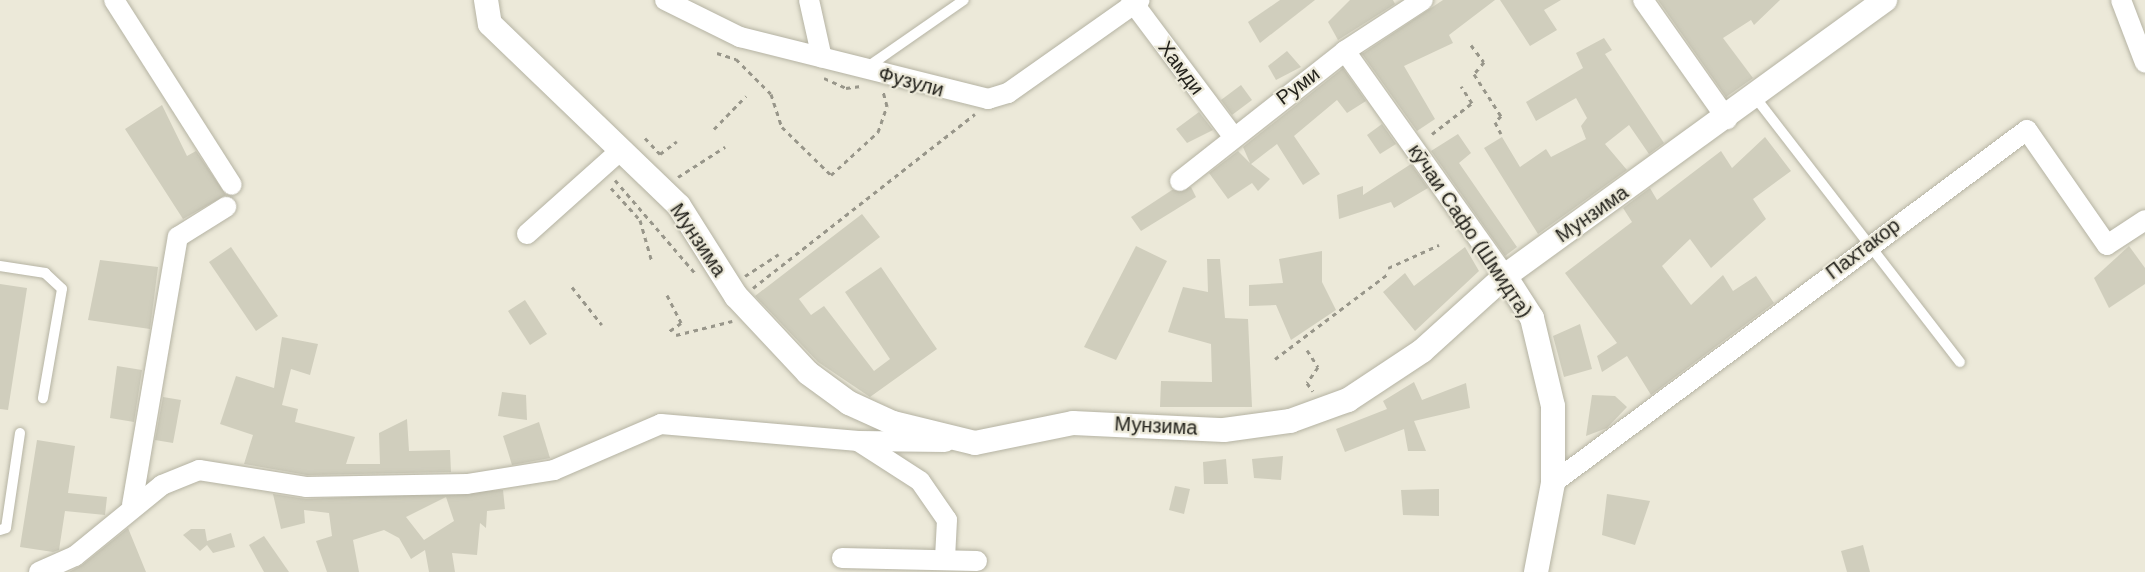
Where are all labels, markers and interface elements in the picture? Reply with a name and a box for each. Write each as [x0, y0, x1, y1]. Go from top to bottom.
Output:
street label: Хамди [1153, 36, 1209, 100]
street label: Фузули [876, 62, 946, 102]
street label: Руми [1272, 62, 1324, 110]
street label: кӯчаи Сафо (Шмидта) [1403, 140, 1537, 322]
street label: Мунзима [1551, 180, 1633, 248]
street label: Мунзима [665, 199, 731, 281]
street label: Пахтакор [1821, 213, 1905, 285]
street label: Мунзима [1114, 412, 1198, 440]

